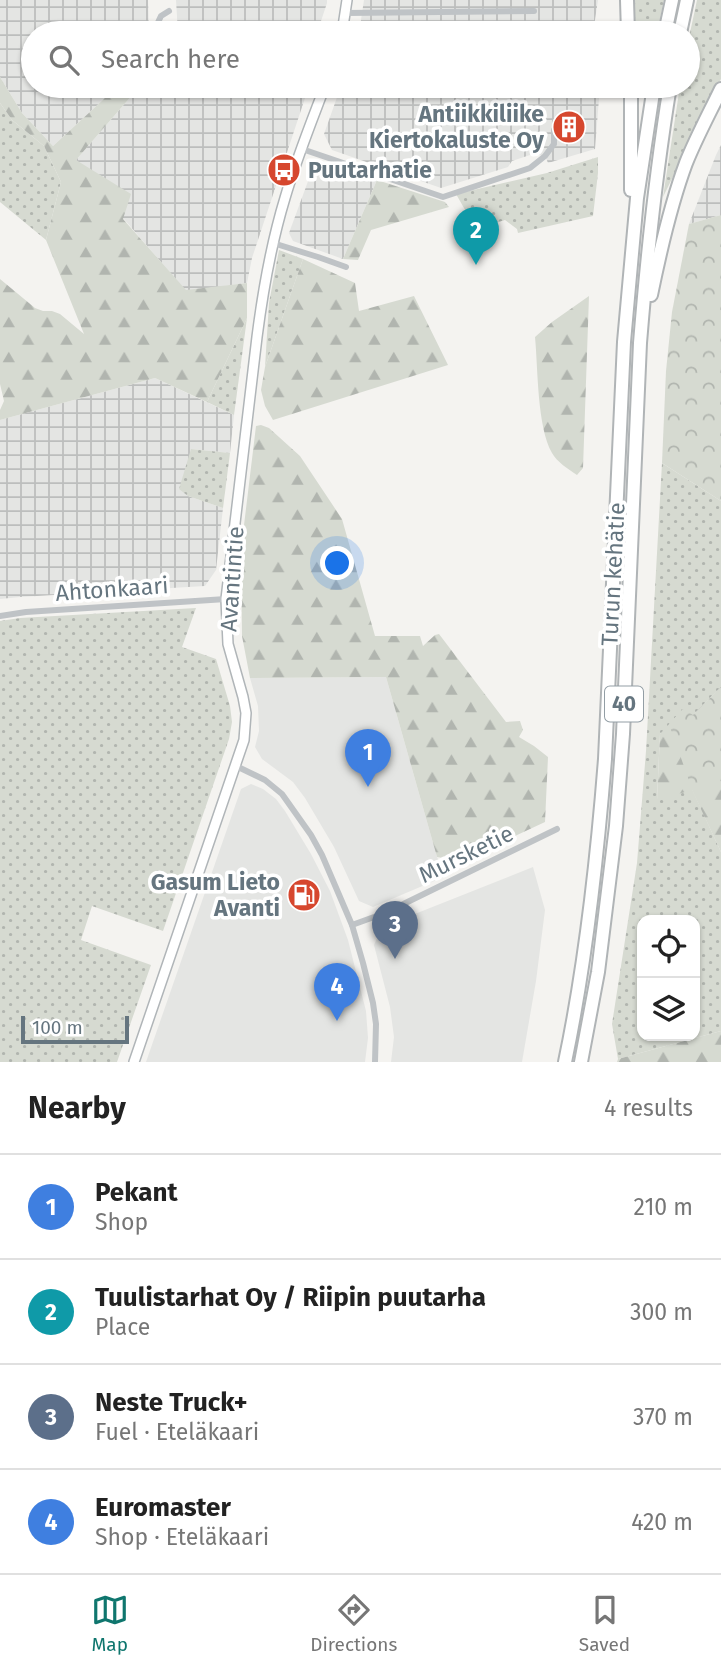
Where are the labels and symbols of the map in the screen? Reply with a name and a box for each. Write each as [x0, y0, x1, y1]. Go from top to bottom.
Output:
place label: Antiikkiliike Kiertokaluste Oy [369, 100, 545, 154]
building icon: Antiikkiliike Kiertokaluste Oy [550, 108, 588, 146]
bus stop icon: Puutarhatie [265, 151, 303, 189]
place label: Puutarhatie [308, 156, 432, 184]
pin: 2 [453, 207, 499, 265]
street label: Turun kehätie [595, 502, 631, 646]
street label: Avantintie [214, 525, 250, 633]
your location [320, 546, 354, 580]
street label: Ahtonkaari [55, 571, 169, 607]
road number: 40 [605, 686, 643, 722]
pin: 1 [345, 729, 391, 787]
street label: Mursketie [414, 819, 518, 889]
place label: Gasum Lieto Avanti [151, 868, 280, 922]
fuel station icon: Gasum Lieto Avanti [285, 876, 323, 914]
pin: 3 [372, 901, 418, 959]
pin: 4 [314, 963, 360, 1021]
scale bar [21, 1013, 130, 1045]

